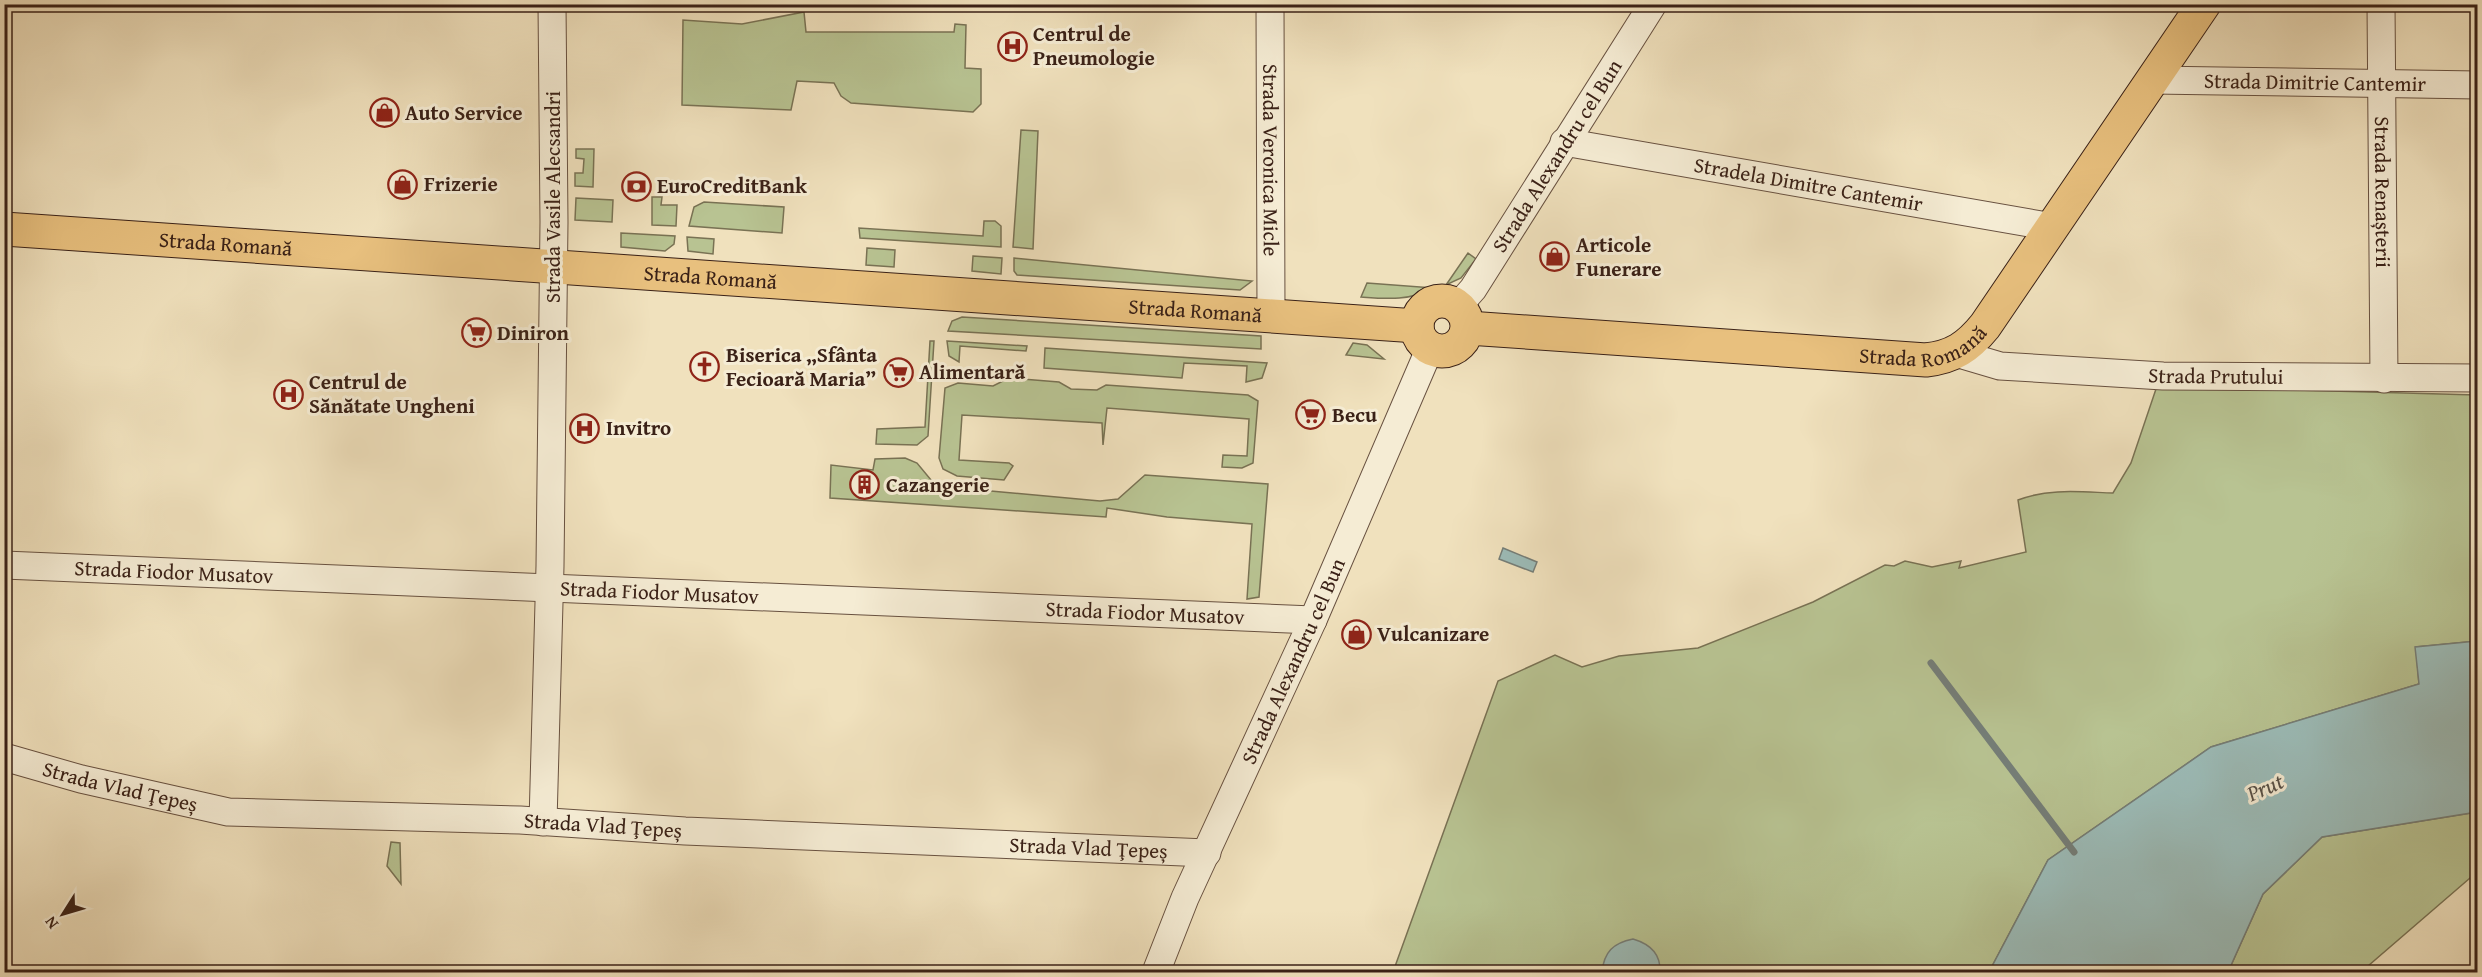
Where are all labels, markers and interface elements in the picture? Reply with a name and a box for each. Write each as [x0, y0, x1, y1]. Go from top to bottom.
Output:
place label: Centrul de Pneumologie [1033, 18, 1155, 73]
hospital icon: Centrul de Pneumologie [996, 30, 1028, 62]
street label: Strada Alexandru cel Bun [1484, 53, 1629, 258]
street label: Strada Veronica Micle [1255, 64, 1287, 257]
street label: Strada Dimitrie Cantemir [2204, 65, 2427, 99]
street label: Strada Vasile Alecsandri [537, 91, 568, 303]
shop icon: Auto Service [368, 97, 400, 129]
place label: Auto Service [405, 97, 523, 128]
street label: Strada Renașterii [2367, 116, 2399, 268]
street label: Stradela Dimitre Cantemir [1692, 149, 1926, 219]
shop icon: Frizerie [387, 168, 419, 200]
place label: Frizerie [424, 168, 498, 199]
bank icon: EuroCreditBank [620, 170, 652, 202]
place label: EuroCreditBank [657, 170, 808, 201]
street label: Strada Romană [158, 224, 293, 264]
place label: Articole Funerare [1576, 229, 1662, 284]
shop icon: Articole Funerare [1539, 241, 1571, 273]
street label: Strada Romană [643, 257, 778, 297]
street label: Strada Romană [1128, 290, 1263, 330]
supermarket icon: Diniron [460, 317, 492, 349]
place label: Diniron [497, 317, 570, 348]
street label: Strada Romană [1858, 318, 1994, 375]
place label: Biserica „Sfânta Fecioară Maria” [726, 339, 877, 394]
church icon: Biserica „Sfânta Fecioară Maria” [689, 351, 721, 383]
supermarket icon: Alimentară [882, 356, 914, 388]
place label: Alimentară [919, 356, 1026, 387]
street label: Strada Prutului [2147, 359, 2284, 392]
place label: Centrul de Sănătate Ungheni [309, 366, 475, 421]
hospital icon: Centrul de Sănătate Ungheni [272, 378, 304, 410]
supermarket icon: Becu [1295, 399, 1327, 431]
place label: Becu [1332, 399, 1377, 430]
hospital icon: Invitro [569, 412, 601, 444]
place label: Invitro [606, 412, 671, 443]
building icon: Cazangerie [849, 469, 881, 501]
place label: Cazangerie [886, 469, 990, 500]
street label: Strada Fiodor Musatov [74, 552, 274, 591]
street label: Strada Alexandru cel Bun [1233, 553, 1353, 769]
street label: Strada Fiodor Musatov [559, 572, 760, 612]
street label: Strada Fiodor Musatov [1045, 593, 1246, 632]
shop icon: Vulcanizare [1340, 618, 1372, 650]
place label: Vulcanizare [1377, 618, 1489, 649]
street label: Strada Vlad Ţepeș [39, 753, 201, 820]
water label: Prut [2241, 764, 2289, 810]
street label: Strada Vlad Ţepeș [523, 804, 683, 846]
street label: Strada Vlad Ţepeș [1009, 829, 1168, 866]
north arrow [33, 884, 93, 944]
text: N [38, 911, 64, 935]

